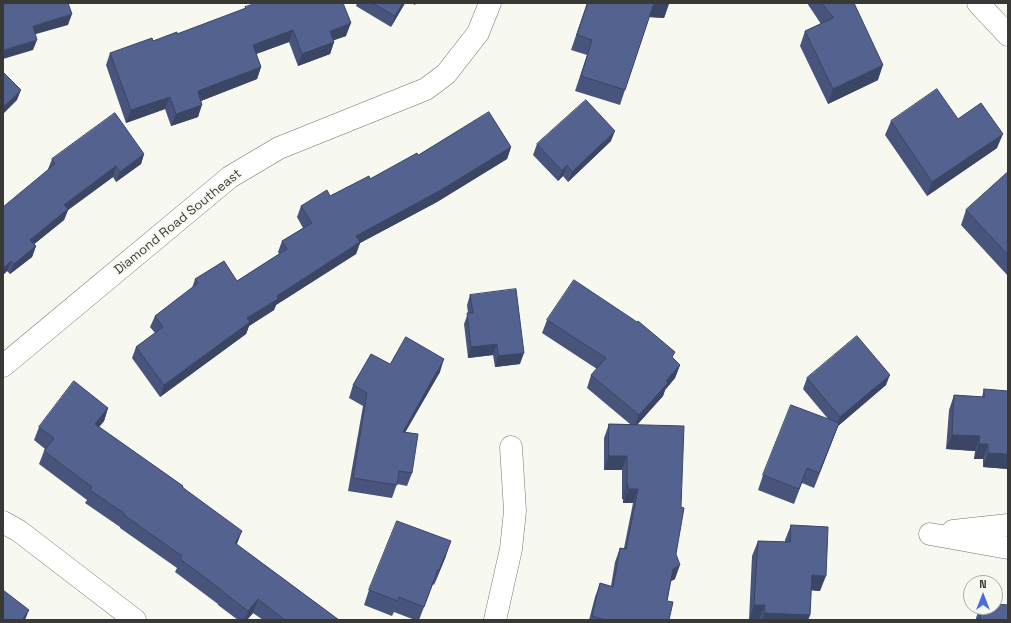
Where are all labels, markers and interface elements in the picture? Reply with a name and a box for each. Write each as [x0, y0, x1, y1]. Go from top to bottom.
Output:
street label: Diamond Road Southeast [111, 166, 245, 278]
north arrow [963, 575, 1003, 615]
text: N [979, 577, 987, 591]

